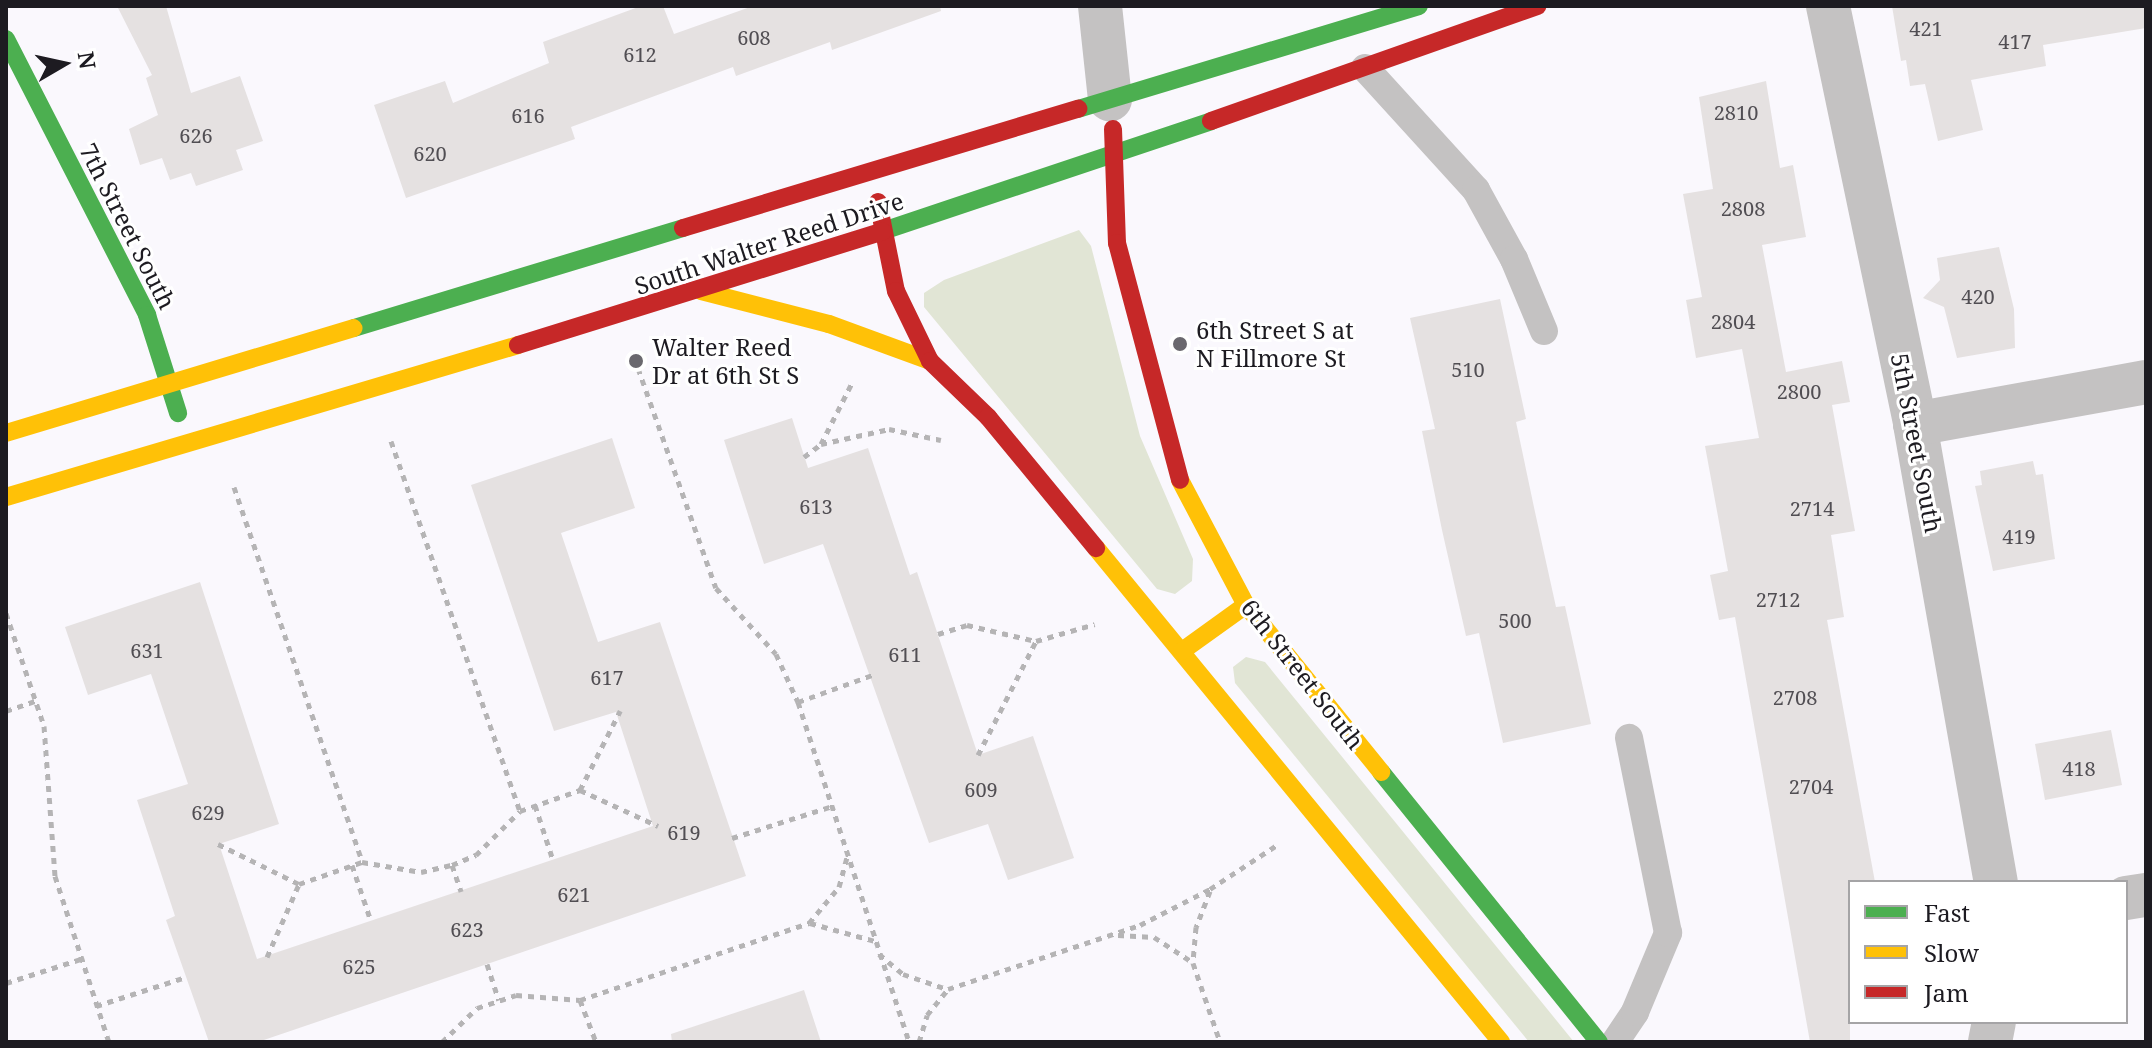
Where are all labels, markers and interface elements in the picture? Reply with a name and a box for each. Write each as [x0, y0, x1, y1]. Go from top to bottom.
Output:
house number: 421 [1909, 16, 1943, 40]
north arrow [24, 24, 104, 104]
house number: 608 [737, 25, 771, 49]
house number: 417 [1998, 29, 2032, 53]
house number: 612 [623, 42, 657, 66]
text: N [72, 49, 104, 71]
house number: 2810 [1714, 100, 1758, 124]
house number: 616 [511, 103, 545, 127]
house number: 626 [179, 123, 213, 147]
street label: 7th Street South [74, 138, 182, 314]
house number: 620 [413, 141, 447, 165]
street label: South Walter Reed Drive [631, 186, 907, 300]
house number: 2808 [1721, 196, 1765, 220]
house number: 420 [1961, 284, 1995, 308]
house number: 2804 [1711, 309, 1755, 333]
place label: 6th Street S at N Fillmore St [1196, 316, 1354, 372]
place label: Walter Reed Dr at 6th St S [652, 333, 799, 389]
marker: 6th Street S at N Fillmore St [1171, 335, 1189, 353]
street label: 5th Street South [1885, 351, 1949, 535]
marker: Walter Reed Dr at 6th St S [627, 352, 645, 370]
house number: 510 [1451, 357, 1485, 381]
house number: 2800 [1777, 379, 1821, 403]
house number: 613 [799, 494, 833, 518]
house number: 2714 [1790, 496, 1834, 520]
house number: 419 [2002, 524, 2036, 548]
house number: 2712 [1756, 587, 1800, 611]
street label: 6th Street South [1236, 593, 1370, 755]
house number: 500 [1498, 608, 1532, 632]
house number: 631 [130, 638, 164, 662]
house number: 611 [888, 642, 922, 666]
house number: 617 [590, 665, 624, 689]
house number: 2708 [1773, 685, 1817, 709]
house number: 418 [2062, 756, 2096, 780]
house number: 2704 [1789, 774, 1833, 798]
house number: 609 [964, 777, 998, 801]
house number: 629 [191, 800, 225, 824]
house number: 619 [667, 820, 701, 844]
legend [1848, 880, 2128, 1024]
house number: 621 [557, 882, 591, 906]
text: Fast [1924, 896, 1970, 929]
house number: 623 [450, 917, 484, 941]
text: Slow [1924, 936, 1979, 969]
house number: 625 [342, 954, 376, 978]
text: Jam [1924, 976, 1969, 1009]

